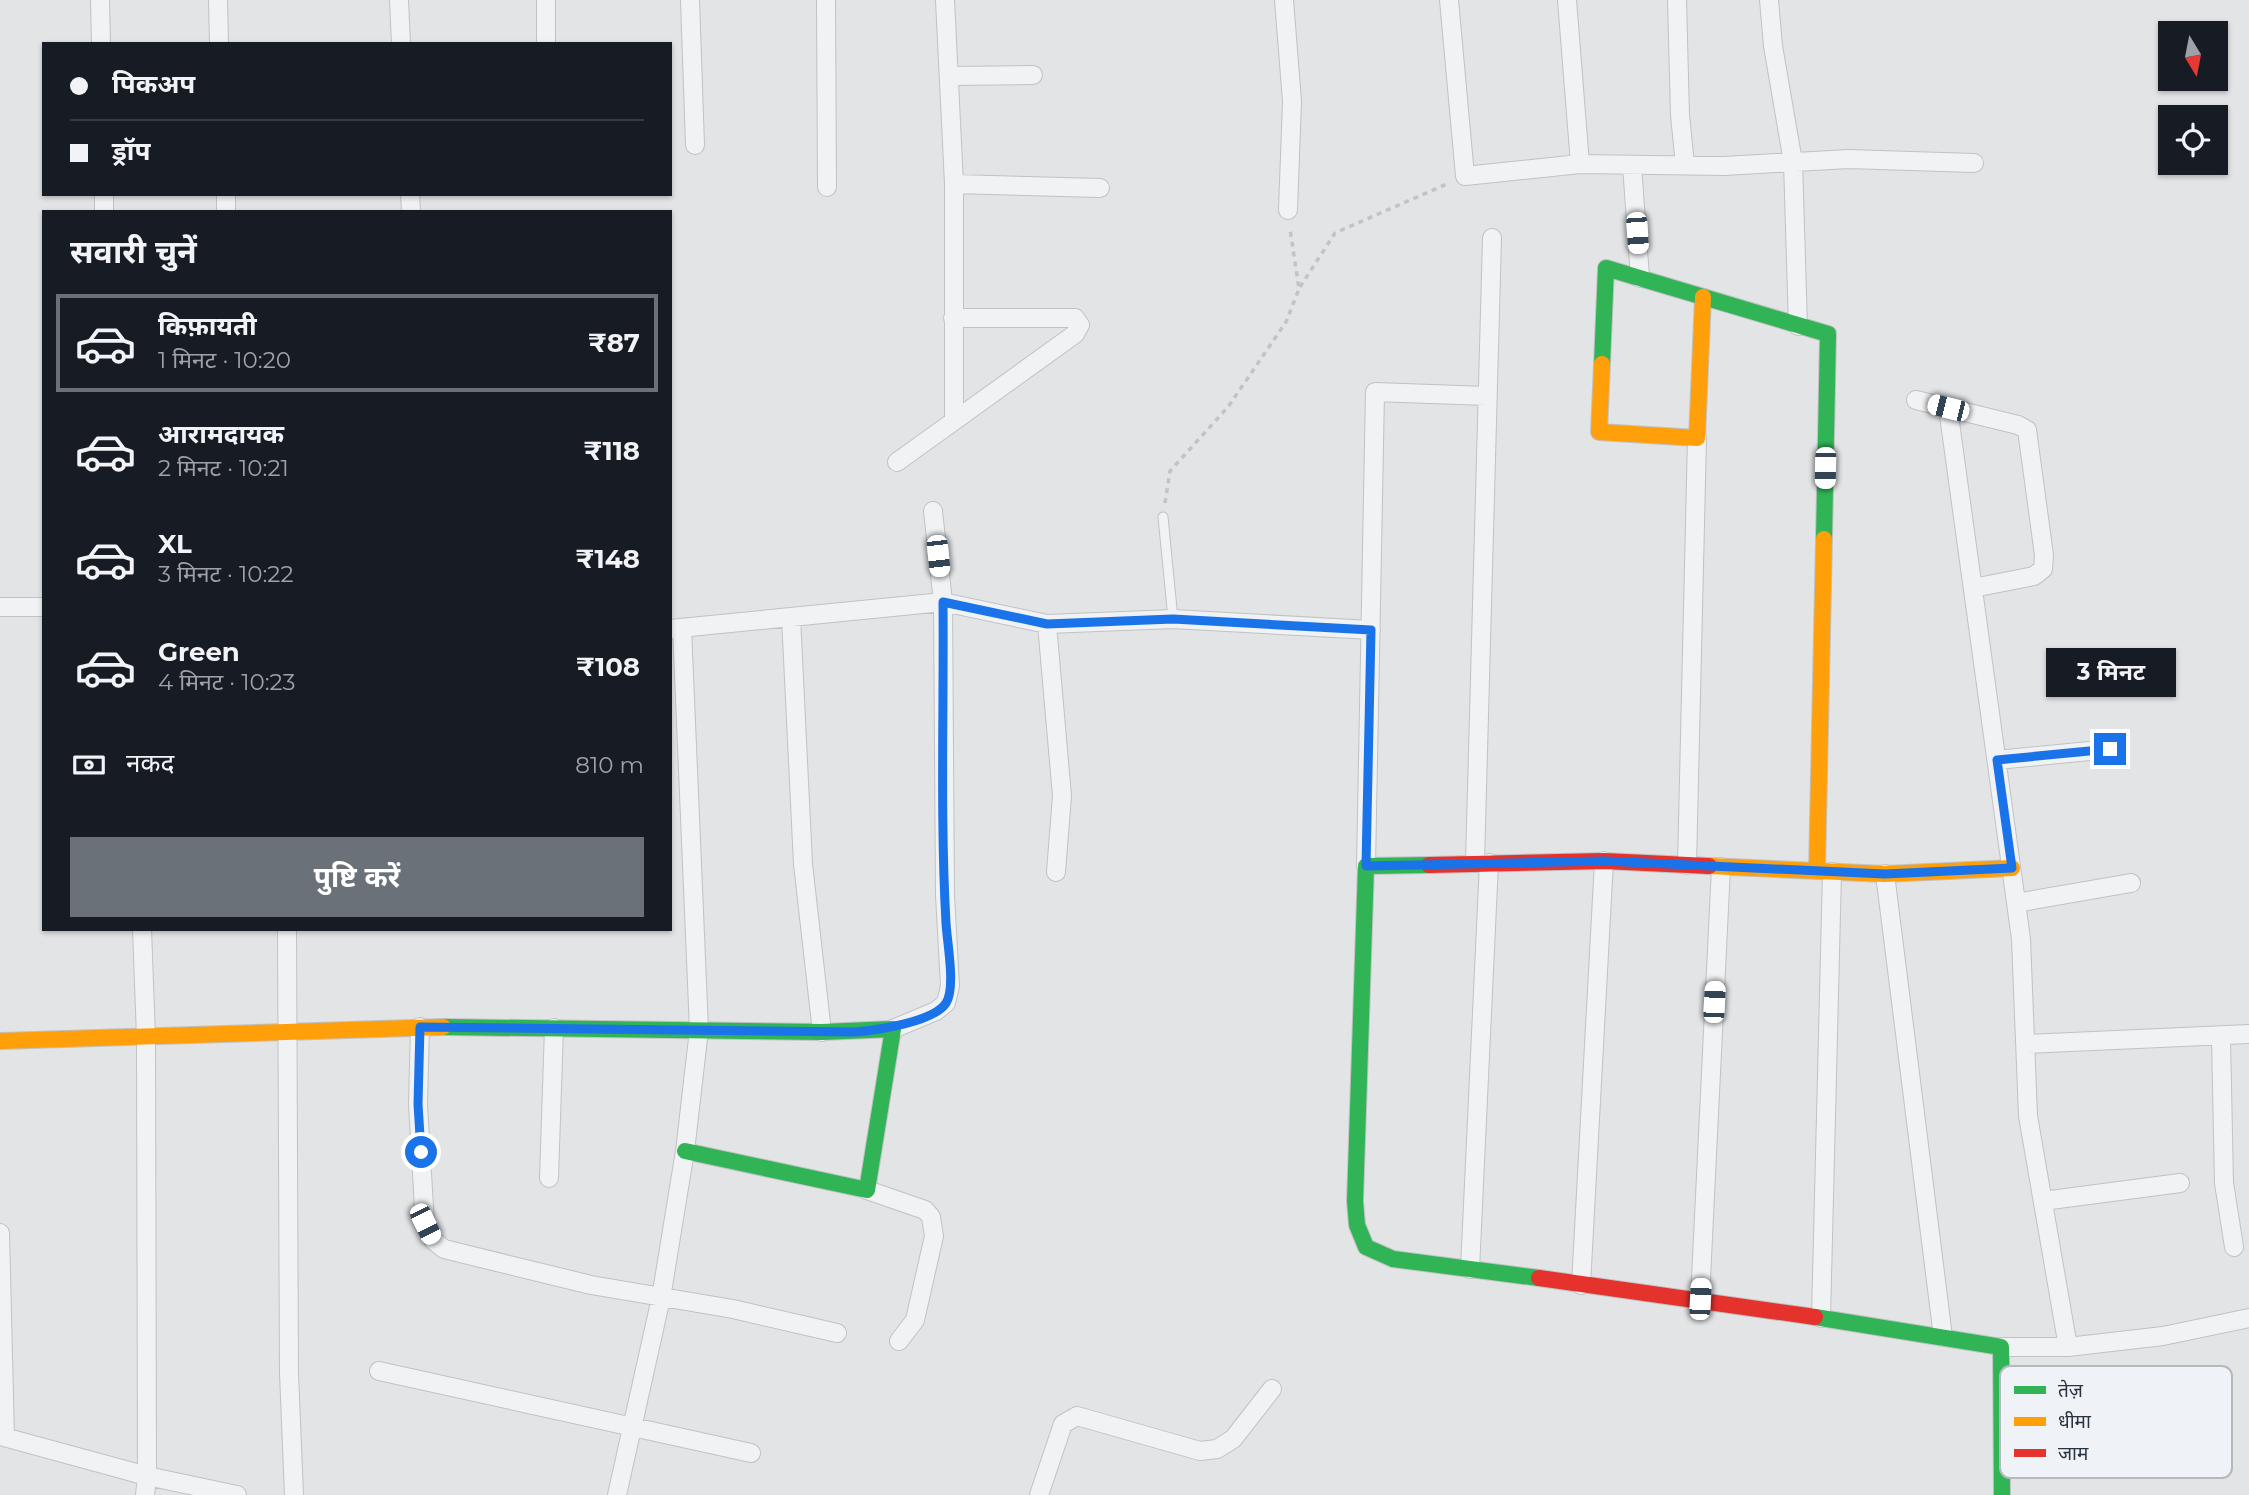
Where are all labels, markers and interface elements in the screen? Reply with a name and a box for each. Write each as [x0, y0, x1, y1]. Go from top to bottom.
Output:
north arrow [2158, 21, 2228, 91]
map controls [2158, 21, 2228, 175]
text: पिकअप [112, 68, 195, 100]
button: locate [2158, 105, 2228, 175]
text: ड्रॉप [112, 135, 150, 167]
car [1626, 211, 1649, 255]
text: सवारी चुनें [70, 232, 197, 271]
text: किफ़ायती [158, 310, 257, 342]
icon: car [74, 312, 137, 375]
text: ₹87 [588, 327, 640, 359]
text: 1 मिनट · 10:20 [158, 346, 291, 374]
car [1926, 393, 1971, 423]
text: आरामदायक [158, 418, 284, 450]
icon: car [74, 420, 137, 483]
text: ₹118 [583, 435, 640, 467]
car [1815, 447, 1836, 489]
text: 2 मिनट · 10:21 [158, 454, 289, 482]
icon: car [74, 528, 137, 591]
text: XL [158, 528, 192, 560]
car [926, 534, 951, 578]
text: ₹148 [575, 543, 640, 575]
text: 3 मिनट · 10:22 [158, 560, 293, 588]
icon: car [74, 636, 137, 699]
text: Green [158, 636, 240, 668]
callout: 3 मिनट [2045, 648, 2175, 696]
text: ₹108 [576, 651, 640, 683]
text: 3 मिनट [2077, 658, 2145, 686]
text: 4 मिनट · 10:23 [158, 668, 296, 696]
route end [2094, 733, 2126, 765]
icon: cash [70, 746, 108, 784]
text: नकद [126, 747, 174, 779]
text: 810 m [575, 751, 644, 779]
button: पुष्टि करें [70, 837, 644, 917]
car [1703, 980, 1726, 1024]
route start [405, 1136, 437, 1168]
car [407, 1201, 444, 1247]
car [1689, 1277, 1712, 1321]
legend [2000, 1366, 2232, 1478]
text: तेज़ [2058, 1379, 2084, 1402]
text: धीमा [2058, 1410, 2092, 1433]
text: जाम [2058, 1442, 2089, 1465]

